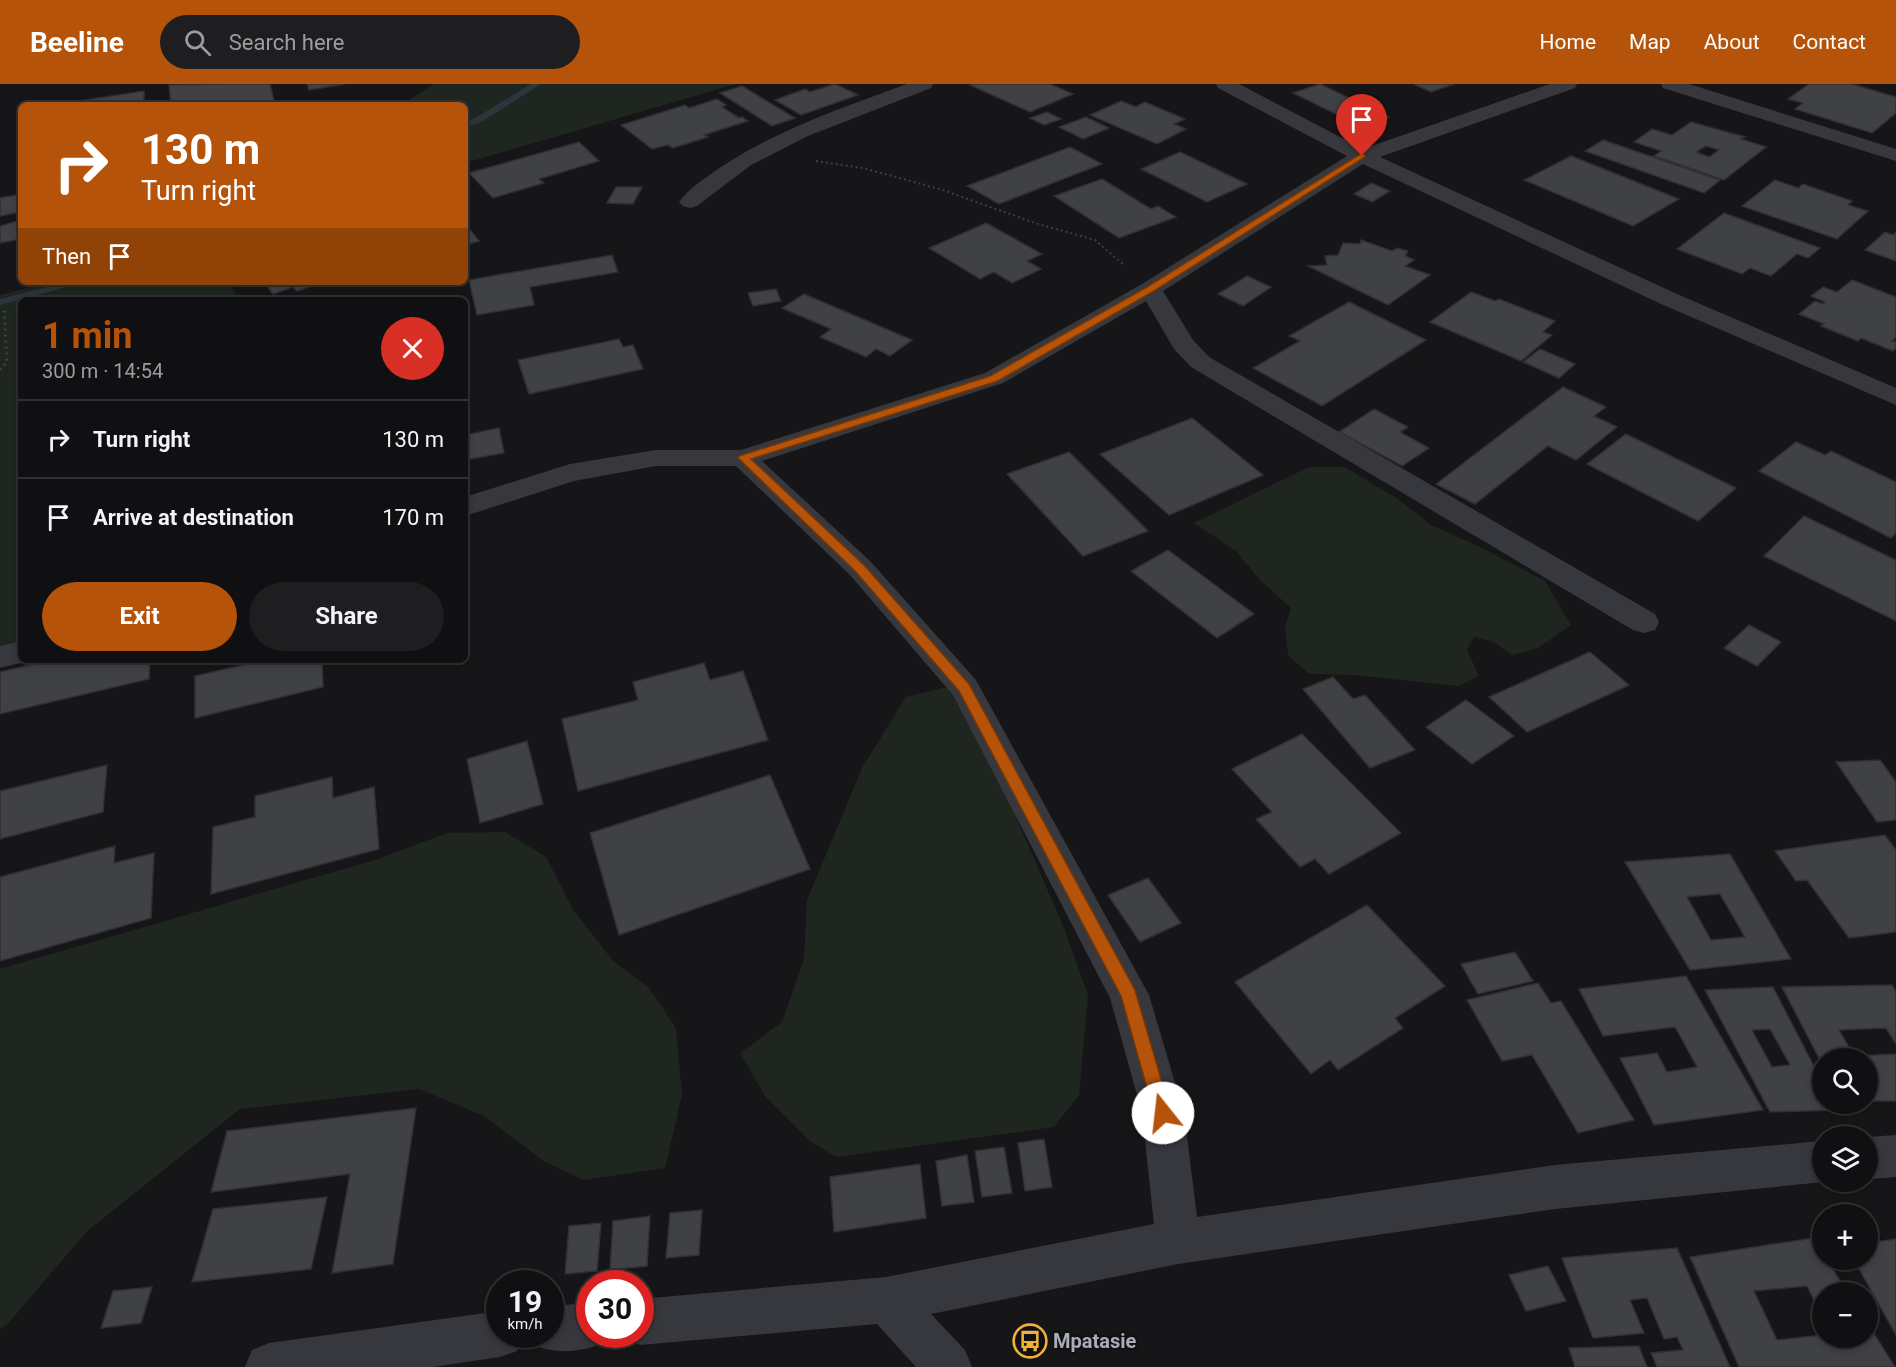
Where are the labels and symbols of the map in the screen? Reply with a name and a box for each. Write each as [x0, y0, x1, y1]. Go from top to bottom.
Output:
pin [1336, 94, 1387, 156]
position arrow [1131, 1081, 1195, 1145]
speed limit sign: 30 [576, 1270, 654, 1348]
bus stop icon: Mpatasie [1012, 1323, 1048, 1359]
place label: Mpatasie [1053, 1329, 1137, 1353]

